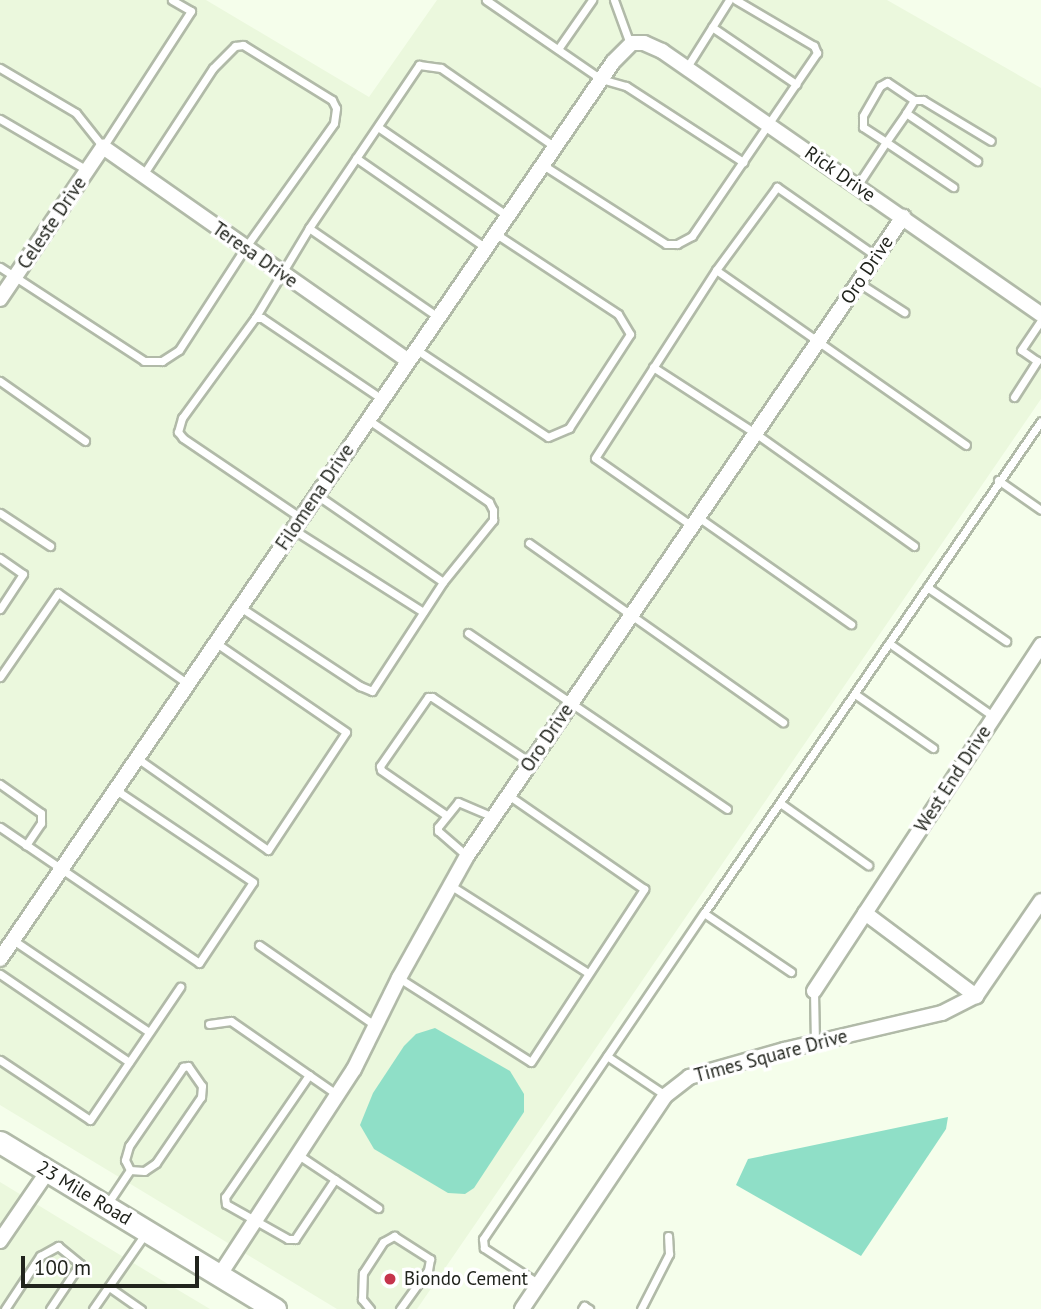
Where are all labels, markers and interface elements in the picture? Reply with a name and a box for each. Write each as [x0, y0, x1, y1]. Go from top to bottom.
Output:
street label: Rick Drive [800, 141, 880, 207]
street label: Celeste Drive [13, 172, 91, 274]
street label: Teresa Drive [208, 217, 302, 293]
street label: Oro Drive [836, 232, 898, 308]
street label: Filomena Drive [271, 440, 359, 554]
street label: Oro Drive [516, 700, 578, 776]
street label: West End Drive [910, 721, 996, 837]
street label: Times Square Drive [692, 1025, 850, 1087]
street label: 23 Mile Road [33, 1156, 135, 1230]
scale bar [24, 1242, 203, 1286]
text: 100 m [34, 1254, 91, 1281]
place label: Biondo Cement [404, 1268, 528, 1290]
marker: Biondo Cement [382, 1271, 398, 1287]

